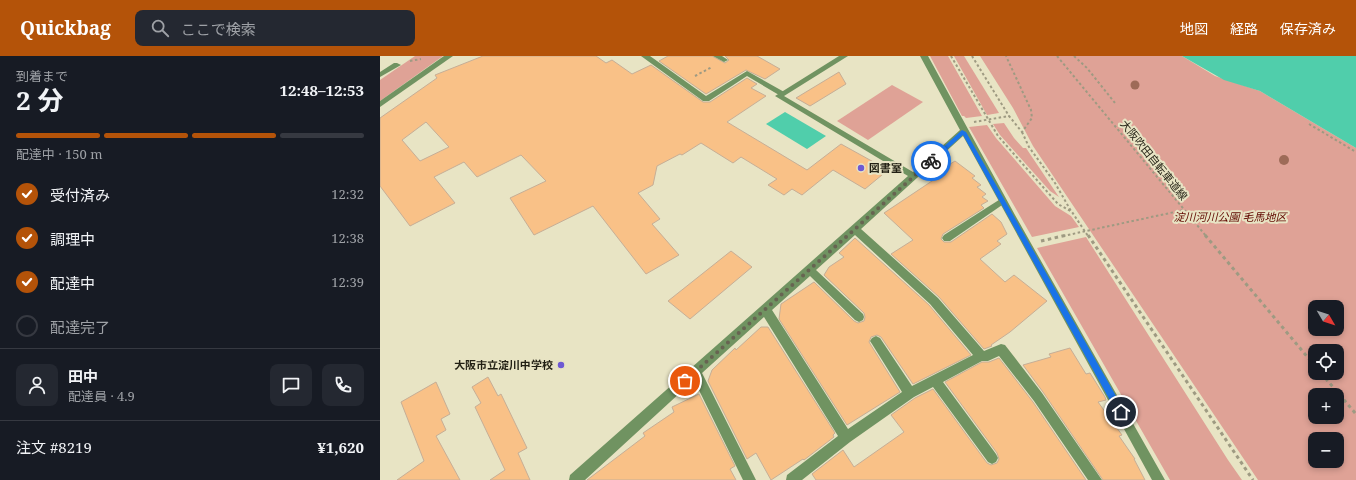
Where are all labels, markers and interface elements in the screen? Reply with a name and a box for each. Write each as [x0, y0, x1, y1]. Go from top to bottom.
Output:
search box [135, 10, 415, 46]
text: Quickbag [20, 15, 111, 41]
icon: search [149, 17, 171, 39]
text: ここで検索 [181, 19, 256, 39]
text: 地図 [1180, 19, 1208, 38]
text: 経路 [1230, 19, 1258, 38]
text: 保存済み [1280, 19, 1336, 38]
text: 到着まで [16, 67, 68, 85]
text: 12:48–12:53 [280, 80, 364, 100]
text: 2 分 [16, 82, 63, 118]
street label: 大阪吹田自転車道線 [1117, 116, 1191, 203]
courier [911, 141, 951, 181]
text: 配達中 · 150 m [16, 145, 102, 163]
icon: bike [920, 150, 942, 172]
place label: 図書室 [869, 160, 902, 175]
marker: 図書室 [856, 163, 866, 173]
icon: check [16, 183, 38, 205]
text: 受付済み [50, 185, 110, 205]
text: 12:32 [331, 185, 364, 203]
park label: 淀川河川公園 毛馬地区 [1174, 209, 1288, 224]
icon: check [16, 227, 38, 249]
text: 調理中 [50, 229, 95, 249]
text: 12:38 [331, 229, 364, 247]
icon: check [16, 271, 38, 293]
text: 配達中 [50, 273, 95, 293]
text: 12:39 [331, 273, 364, 291]
north arrow [1308, 300, 1344, 336]
map controls [1308, 300, 1344, 468]
text: 配達完了 [50, 317, 110, 337]
button: locate [1308, 344, 1344, 380]
place label: 大阪市立淀川中学校 [454, 357, 553, 372]
marker: 大阪市立淀川中学校 [556, 360, 566, 370]
button: person [16, 364, 58, 406]
button: chat [270, 364, 312, 406]
button: phone [322, 364, 364, 406]
pin [668, 364, 702, 398]
text: 田中 [68, 366, 98, 386]
icon: bag [674, 370, 696, 392]
text: 配達員 · 4.9 [68, 387, 135, 405]
button: + [1308, 388, 1344, 424]
pin [1104, 395, 1138, 429]
icon: home [1110, 401, 1132, 423]
button: − [1308, 432, 1344, 468]
text: 注文 #8219 [16, 437, 92, 457]
text: ¥1,620 [317, 437, 364, 457]

